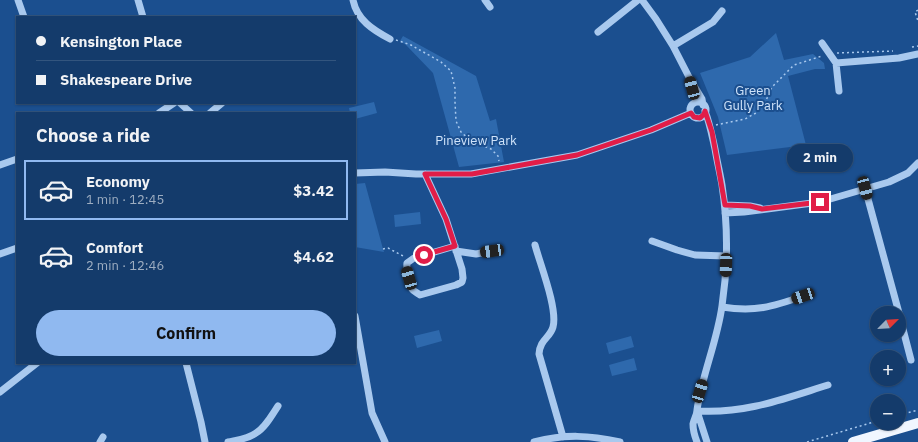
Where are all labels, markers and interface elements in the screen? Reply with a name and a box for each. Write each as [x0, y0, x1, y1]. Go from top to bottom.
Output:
text: Kensington Place [60, 32, 182, 51]
text: Shakespeare Drive [60, 70, 192, 89]
car [683, 75, 701, 101]
park label: Green Gully Park [723, 82, 783, 114]
text: Choose a ride [36, 124, 150, 147]
park label: Pineview Park [435, 132, 517, 149]
callout: 2 min [787, 144, 853, 172]
text: 2 min [803, 149, 837, 166]
icon: car [38, 172, 74, 208]
text: Economy [86, 172, 150, 191]
car [856, 175, 874, 201]
text: $3.42 [293, 181, 334, 200]
text: 1 min · 12:45 [86, 191, 164, 208]
route end [811, 193, 829, 211]
icon: car [38, 238, 74, 274]
text: Comfort [86, 238, 143, 257]
car [479, 243, 505, 259]
route start [415, 246, 433, 264]
text: $4.62 [293, 247, 334, 266]
car [720, 253, 732, 277]
text: 2 min · 12:46 [86, 257, 164, 274]
car [400, 265, 418, 291]
car [790, 286, 816, 306]
north arrow [870, 306, 906, 342]
map controls [870, 306, 906, 430]
button: Confirm [36, 310, 336, 356]
button: + [870, 350, 906, 386]
car [691, 378, 709, 404]
button: − [870, 394, 906, 430]

